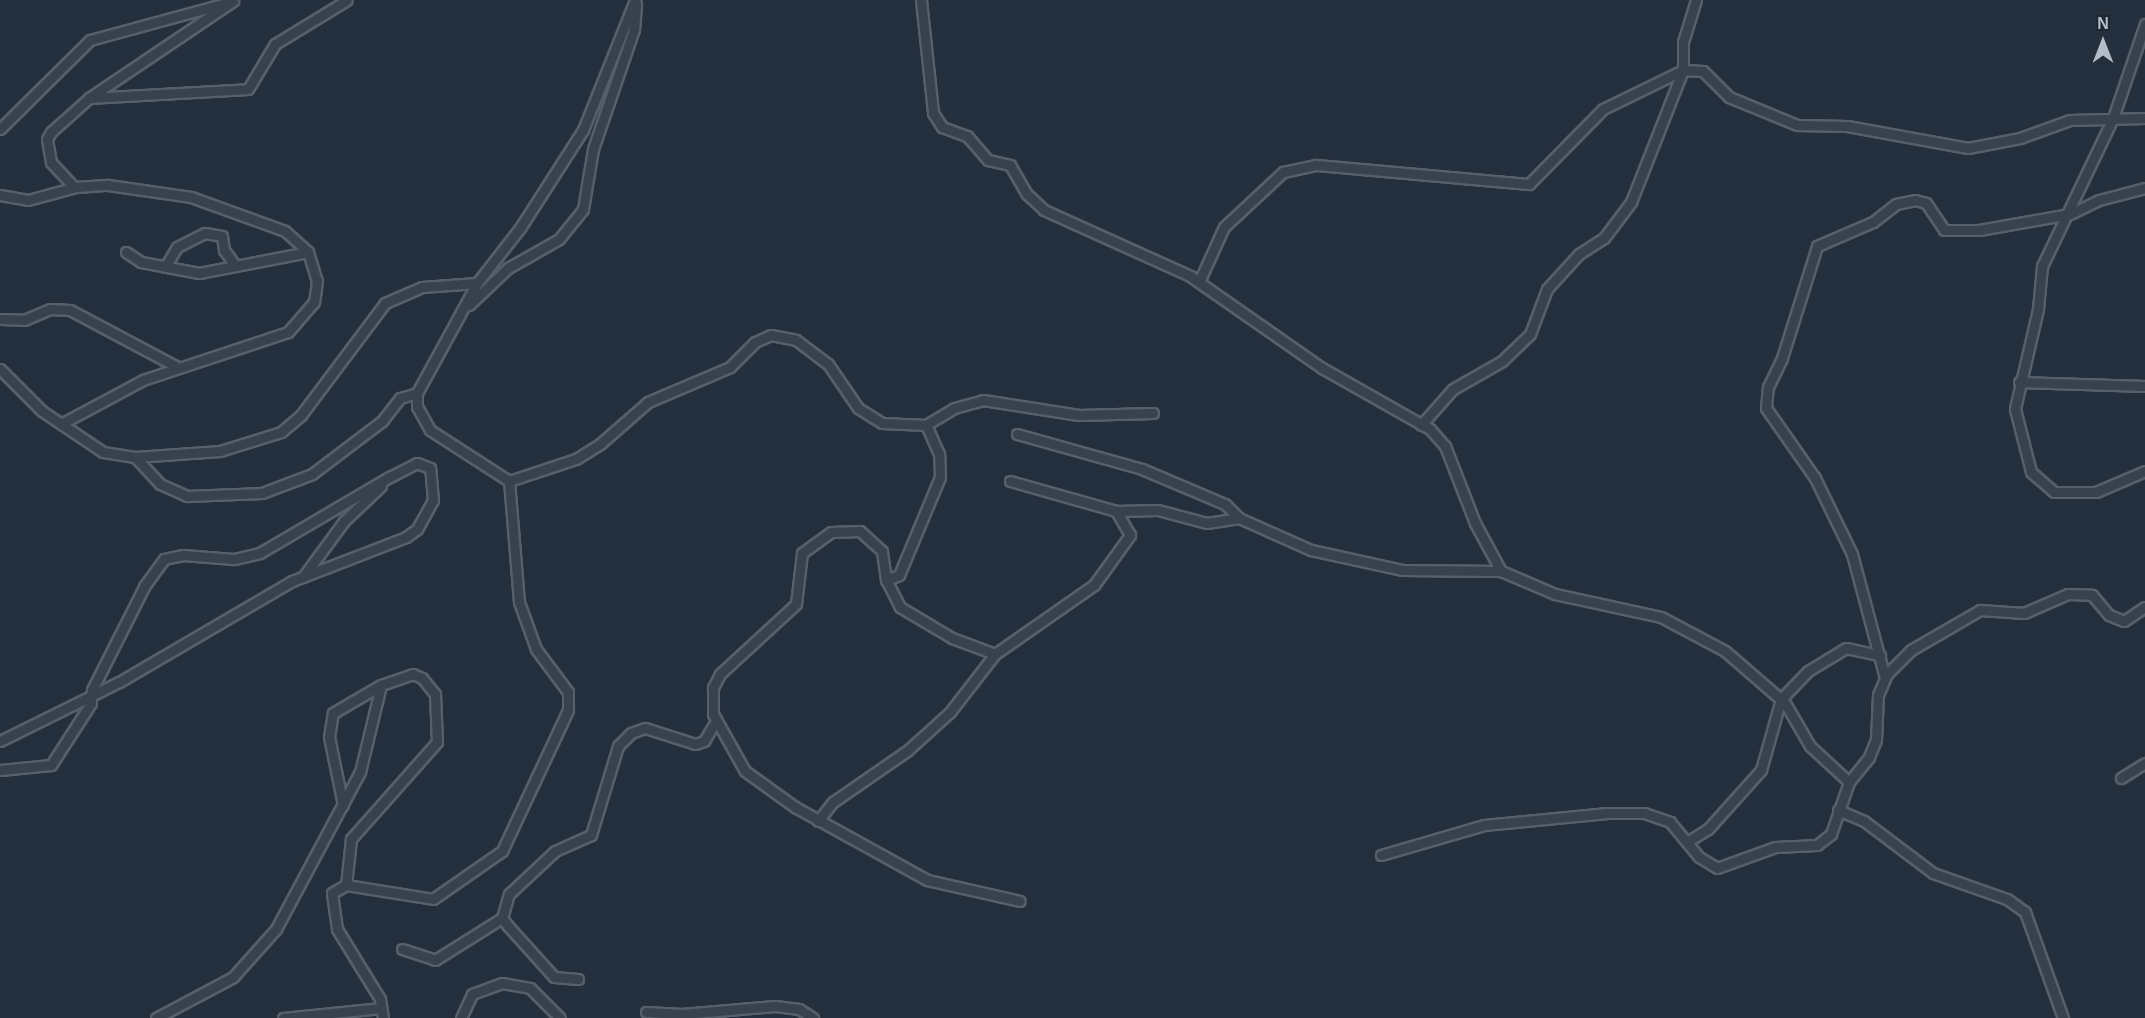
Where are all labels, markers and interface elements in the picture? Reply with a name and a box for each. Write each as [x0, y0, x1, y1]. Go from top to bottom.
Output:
north arrow [2073, 12, 2133, 72]
text: N [2097, 15, 2109, 32]

